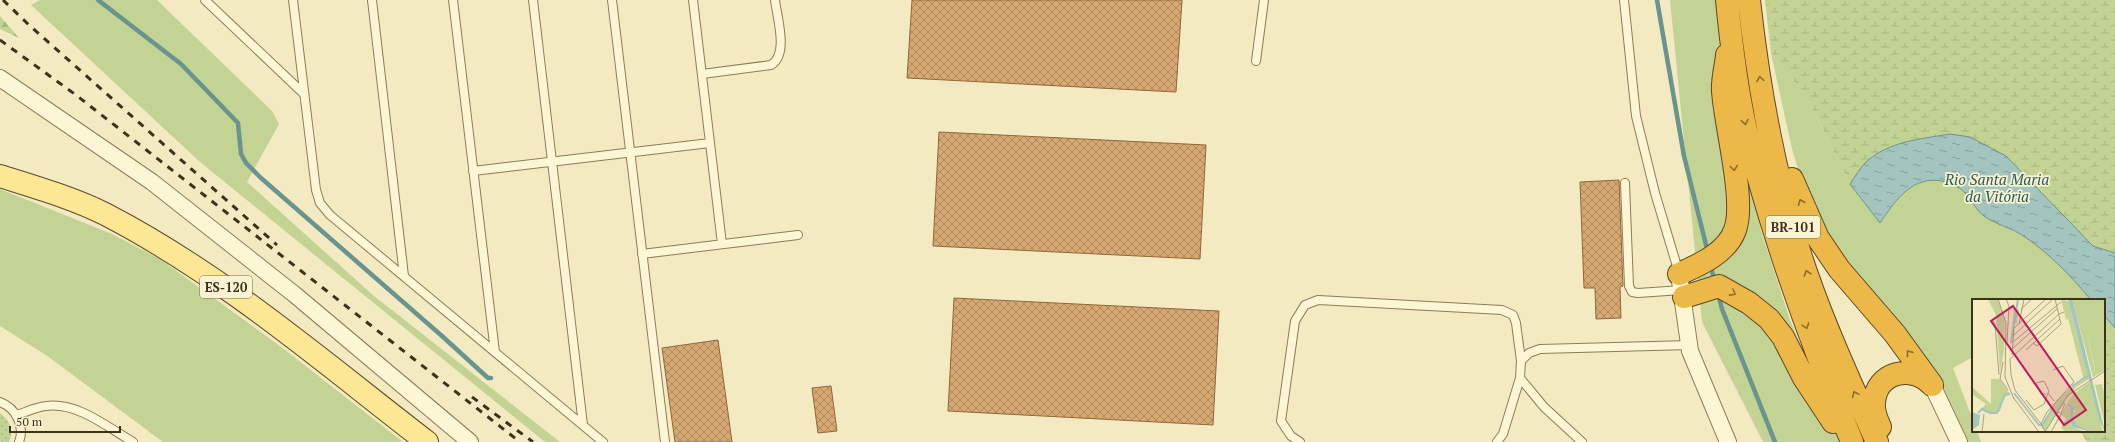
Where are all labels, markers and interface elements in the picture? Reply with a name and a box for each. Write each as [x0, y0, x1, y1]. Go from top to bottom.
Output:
one-way arrow [1756, 76, 1765, 82]
one-way arrow [1740, 119, 1748, 125]
one-way arrow [1729, 165, 1738, 171]
water label: Rio Santa Maria da Vitória [1944, 169, 2049, 206]
one-way arrow [1798, 199, 1806, 206]
road number: BR-101 [1766, 216, 1820, 238]
one-way arrow [1803, 270, 1811, 277]
road number: ES-120 [200, 276, 252, 298]
one-way arrow [1729, 289, 1736, 296]
inset map [1972, 299, 2105, 432]
one-way arrow [1802, 323, 1810, 330]
one-way arrow [1907, 350, 1914, 357]
one-way arrow [1852, 390, 1860, 398]
scale bar [10, 408, 120, 434]
text: 50 m [16, 414, 43, 429]

